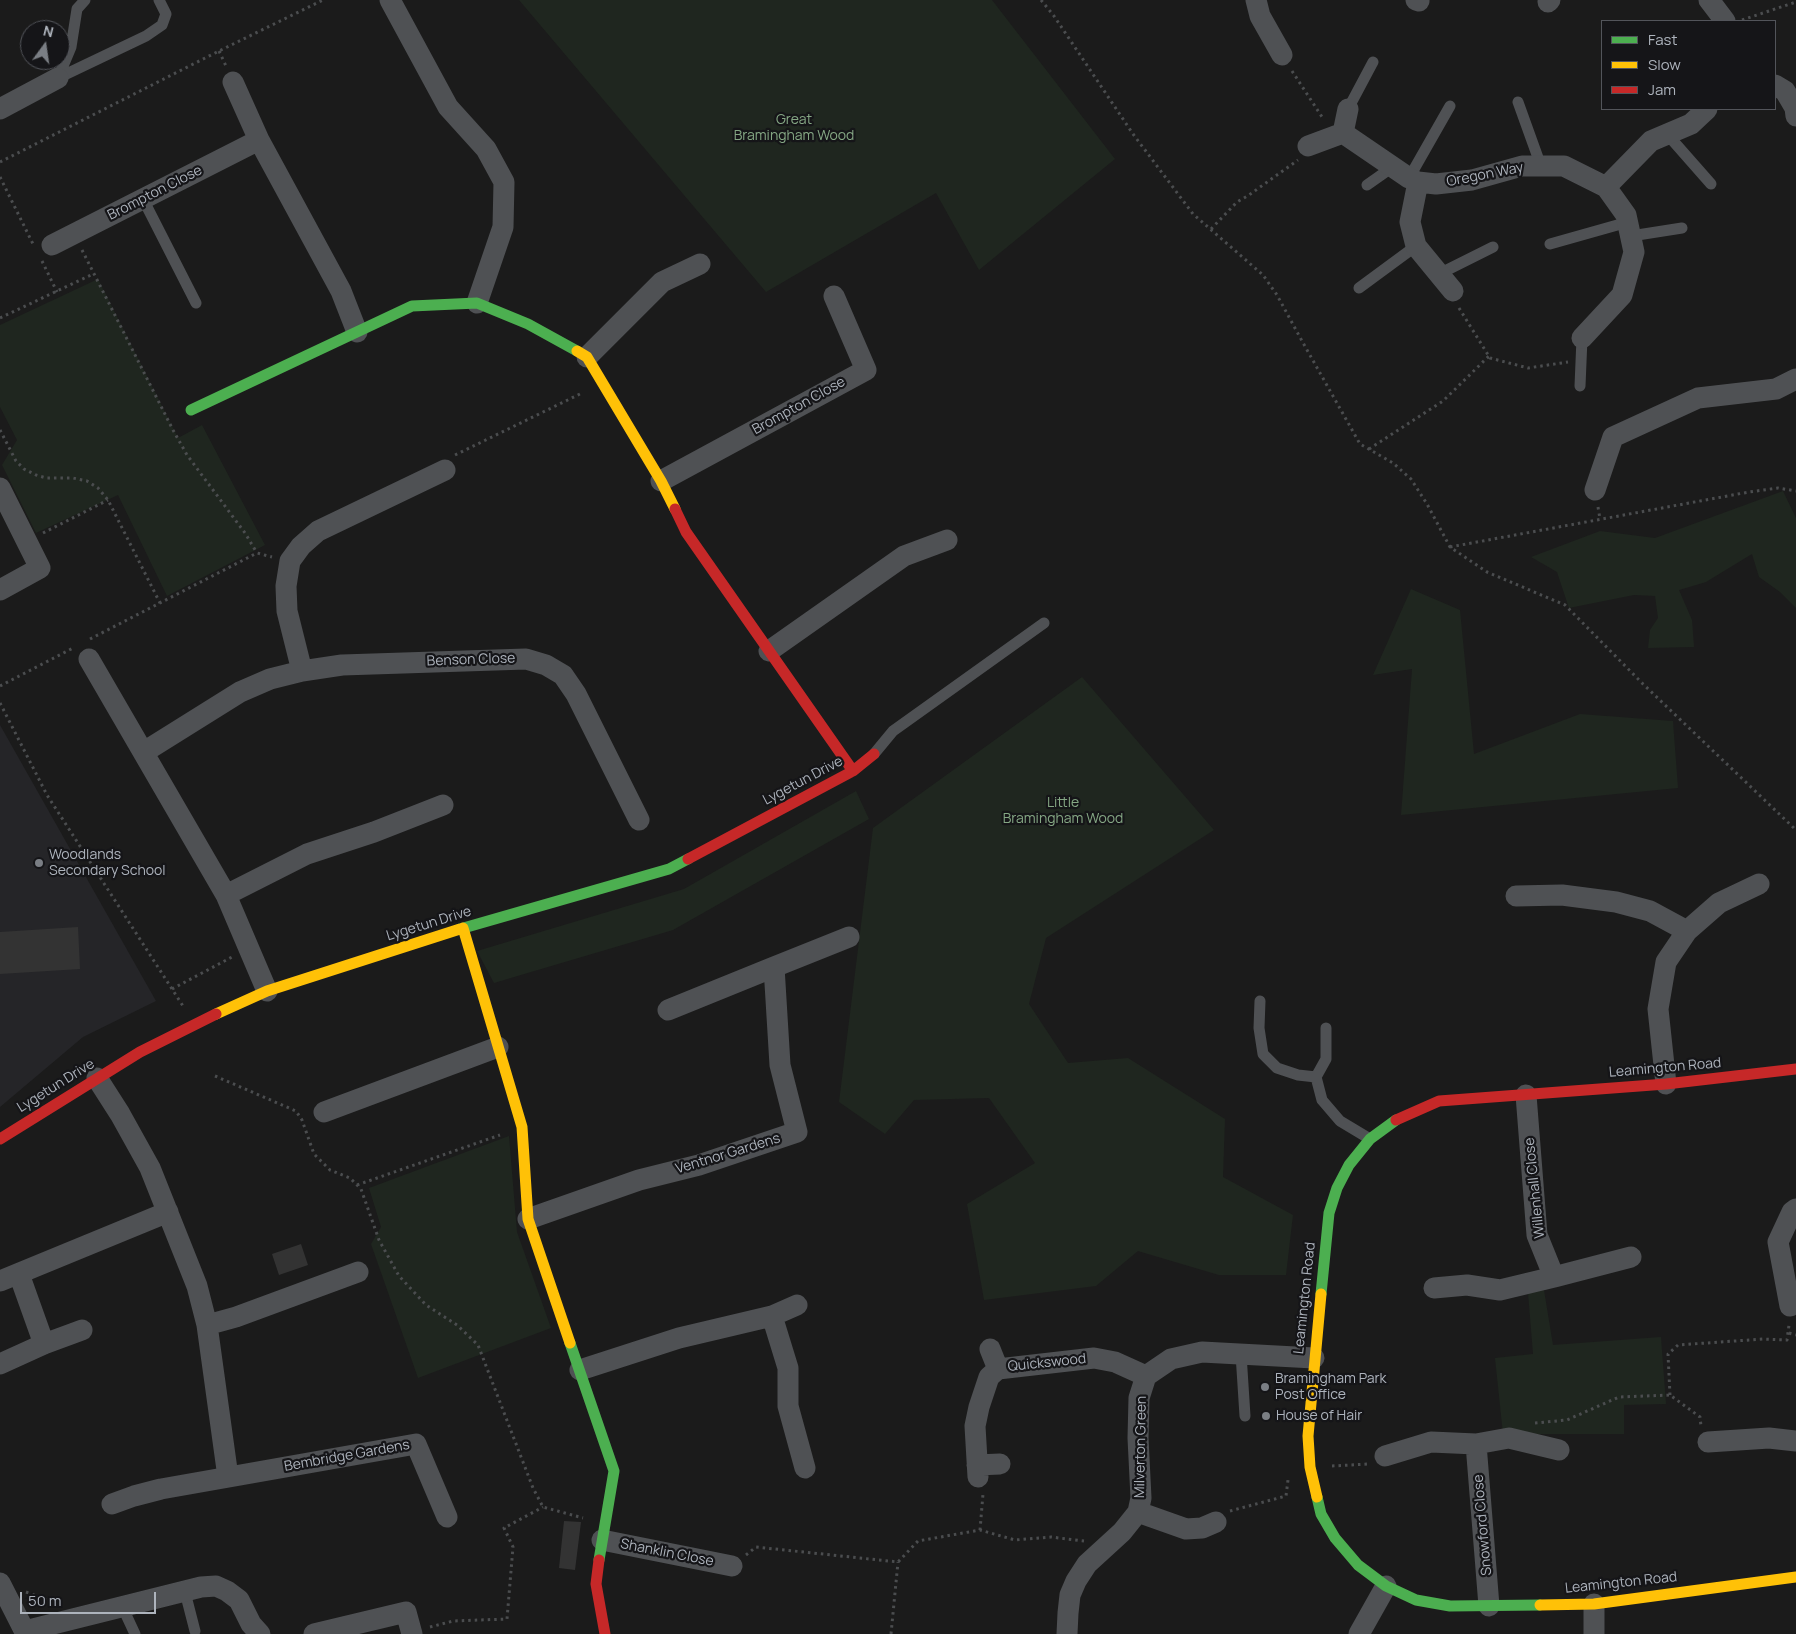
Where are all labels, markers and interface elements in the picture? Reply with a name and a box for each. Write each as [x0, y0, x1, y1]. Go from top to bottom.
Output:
north arrow [20, 20, 70, 70]
text: N [41, 20, 56, 41]
legend [1601, 20, 1776, 110]
text: Fast [1648, 29, 1677, 50]
text: Slow [1648, 54, 1681, 75]
text: Jam [1648, 79, 1676, 100]
park label: Great Bramingham Wood [734, 112, 854, 144]
street label: Oregon Way [1445, 159, 1525, 191]
street label: Brompton Close [105, 162, 205, 224]
street label: Brompton Close [750, 374, 848, 438]
street label: Benson Close [426, 650, 516, 670]
street label: Lygetun Drive [760, 753, 846, 809]
park label: Little Bramingham Wood [1003, 795, 1123, 828]
place label: Woodlands Secondary School [49, 847, 166, 880]
marker: Woodlands Secondary School [33, 857, 45, 869]
street label: Lygetun Drive [385, 903, 473, 945]
street label: Leamington Road [1608, 1055, 1722, 1081]
street label: Lygetun Drive [14, 1056, 98, 1116]
street label: Ventnor Gardens [674, 1130, 782, 1178]
street label: Willenhall Close [1521, 1137, 1549, 1239]
street label: Leamington Road [1291, 1241, 1319, 1355]
street label: Quickswood [1007, 1351, 1087, 1375]
place label: Bramingham Park Post Office [1275, 1371, 1387, 1404]
marker: Bramingham Park Post Office [1259, 1381, 1271, 1393]
street label: Milverton Green [1132, 1396, 1150, 1498]
place label: House of Hair [1276, 1408, 1362, 1424]
marker: House of Hair [1260, 1410, 1272, 1422]
street label: Bembridge Gardens [283, 1437, 411, 1475]
street label: Snowford Close [1470, 1474, 1496, 1576]
street label: Shanklin Close [619, 1536, 715, 1570]
street label: Leamington Road [1564, 1569, 1678, 1597]
scale bar [22, 1582, 159, 1614]
text: 50 m [28, 1590, 62, 1611]

